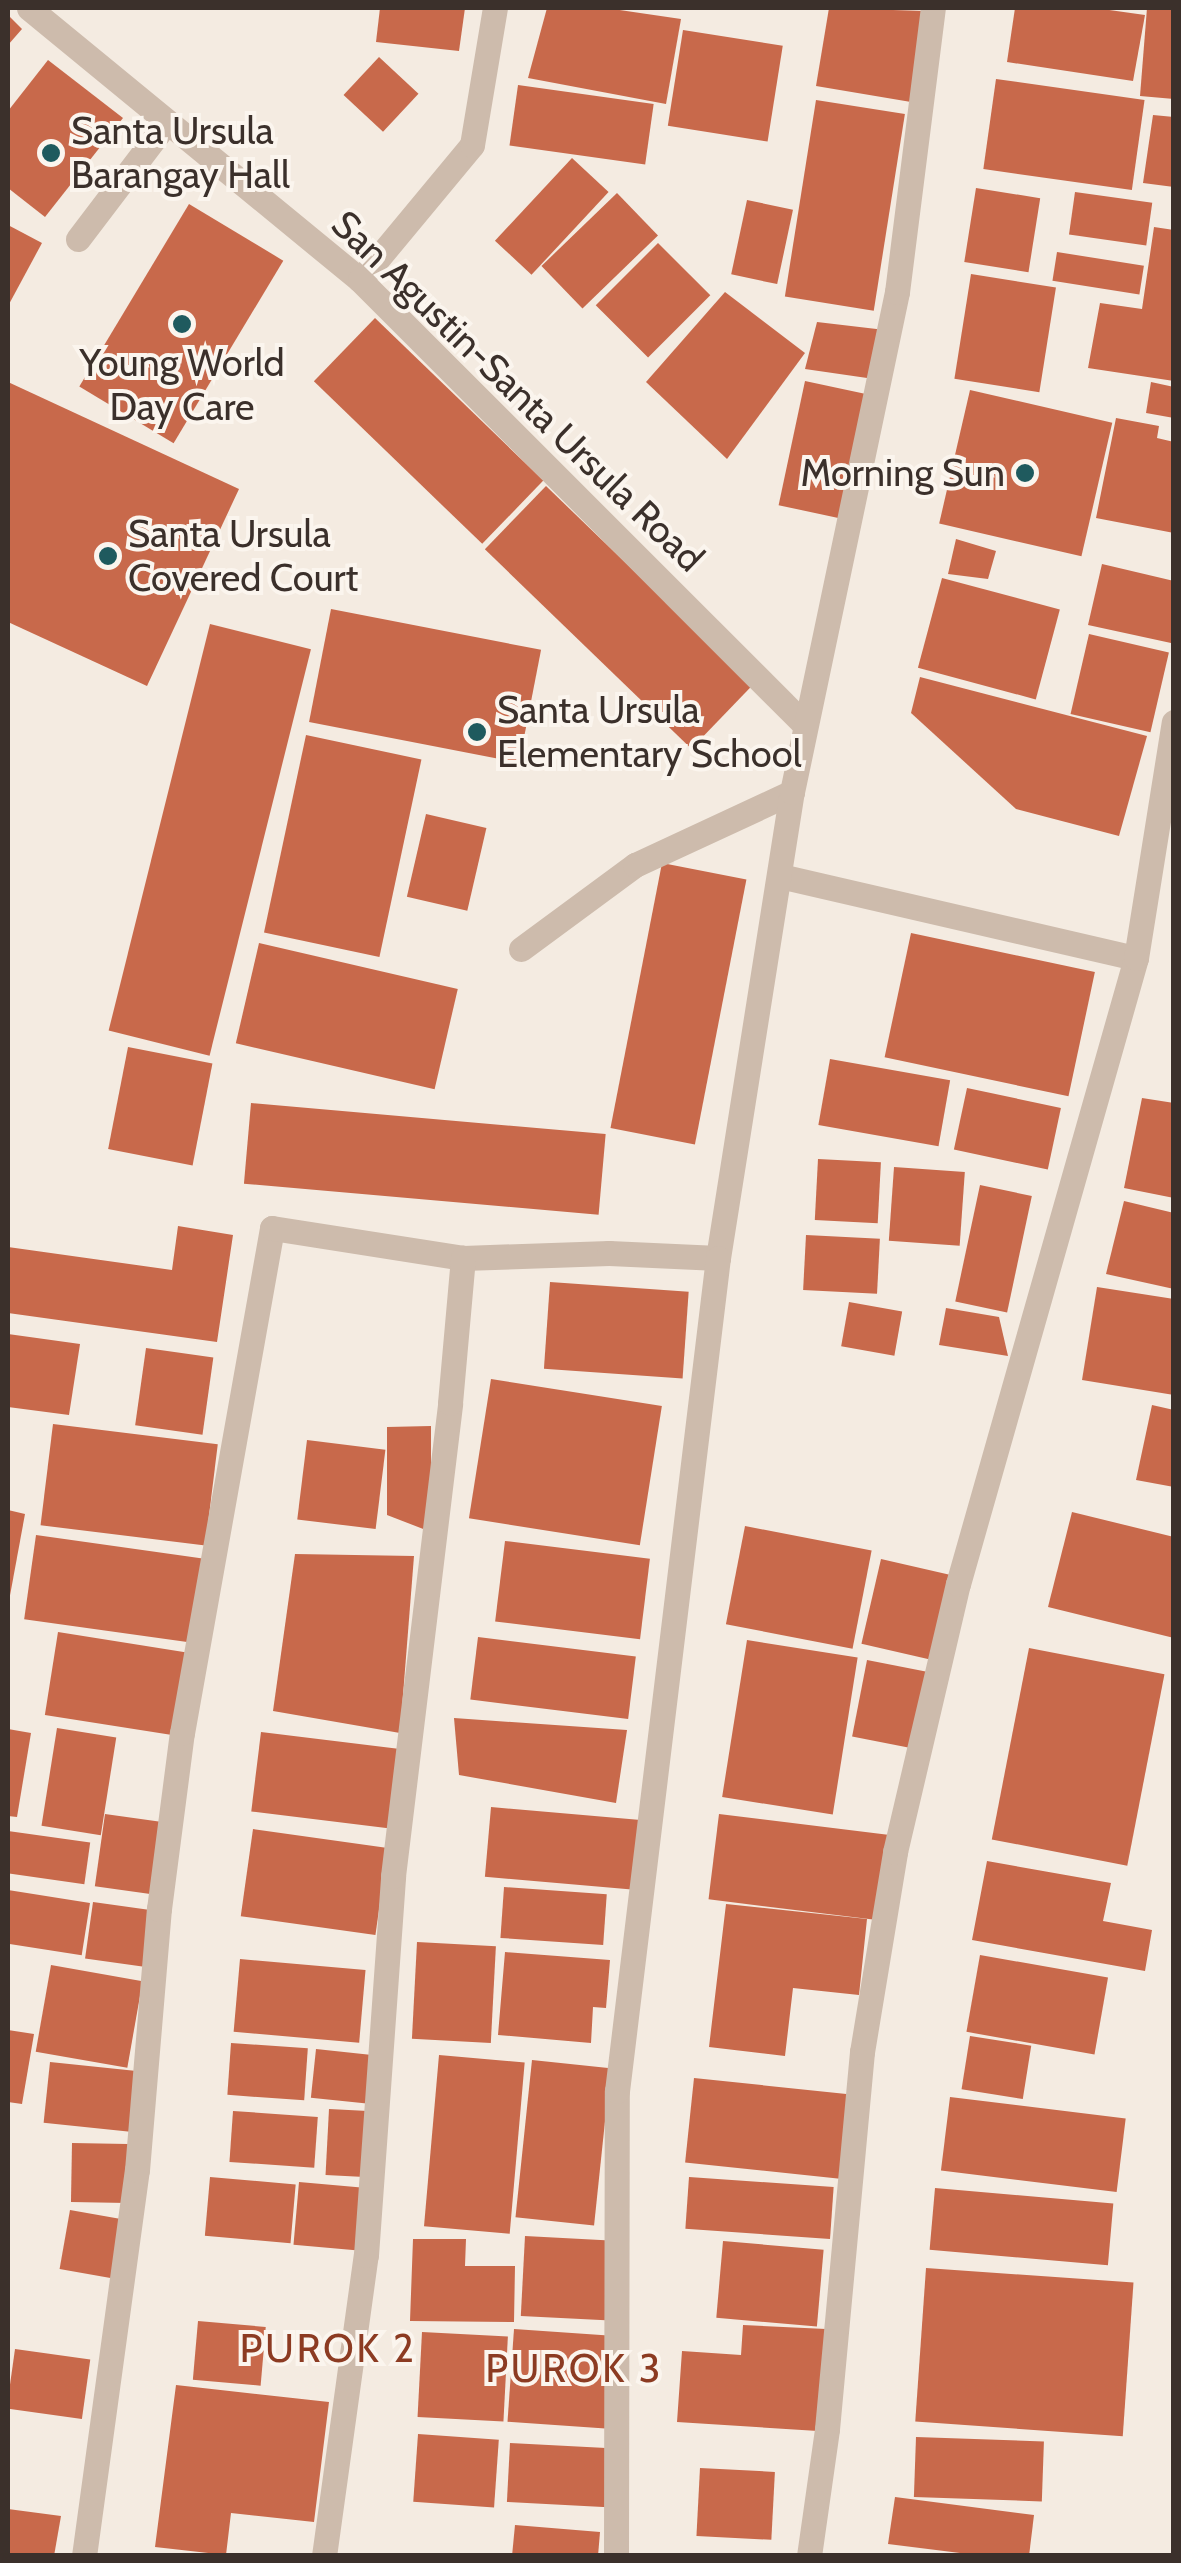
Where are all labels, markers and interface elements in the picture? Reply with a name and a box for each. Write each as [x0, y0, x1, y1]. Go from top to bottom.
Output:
place label: Santa Ursula Barangay Hall [71, 108, 290, 198]
marker: Santa Ursula Barangay Hall [40, 142, 62, 164]
street label: San Agustin-Santa Ursula Road [323, 201, 713, 581]
marker: Young World Day Care [171, 313, 193, 335]
place label: Young World Day Care [79, 340, 285, 429]
place label: Morning Sun [801, 450, 1005, 496]
marker: Morning Sun [1014, 462, 1036, 484]
place label: Santa Ursula Covered Court [128, 511, 358, 600]
marker: Santa Ursula Covered Court [97, 545, 119, 567]
place label: Santa Ursula Elementary School [497, 687, 802, 776]
marker: Santa Ursula Elementary School [466, 721, 488, 743]
district label: PUROK 2 [240, 2324, 416, 2372]
district label: PUROK 3 [485, 2344, 663, 2392]

